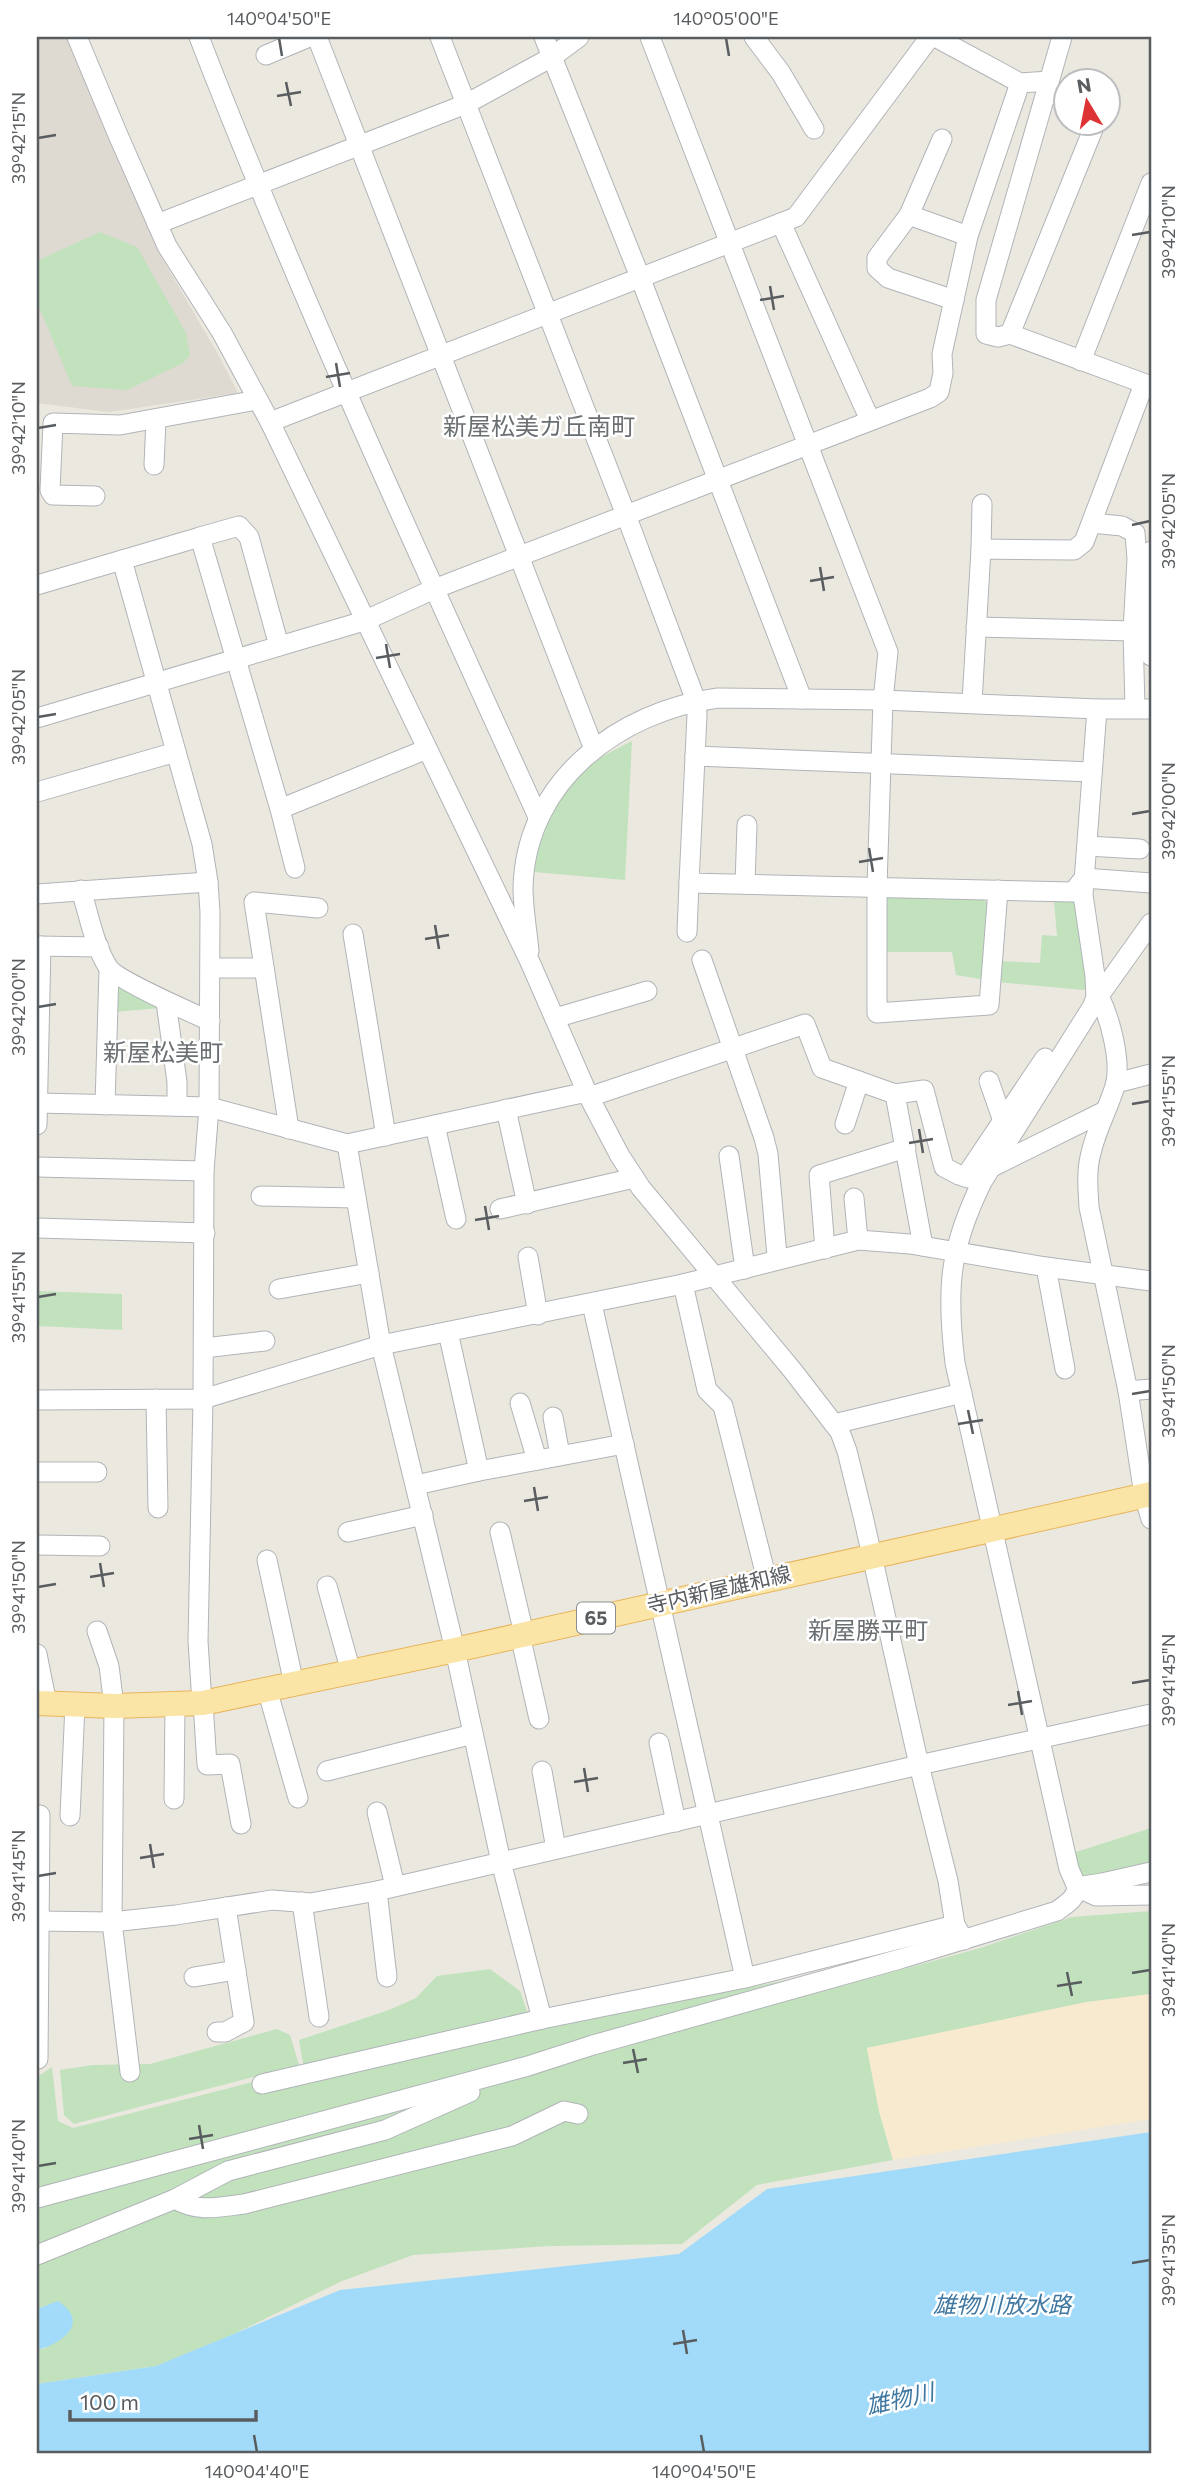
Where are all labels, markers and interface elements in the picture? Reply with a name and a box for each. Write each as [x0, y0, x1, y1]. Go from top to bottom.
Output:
text: 140°04'50"E [227, 7, 331, 29]
text: 140°05'00"E [673, 7, 779, 29]
north arrow [1052, 66, 1122, 136]
text: N [1075, 72, 1093, 97]
text: 39°42'15"N [7, 92, 29, 184]
text: 39°42'10"N [1157, 185, 1179, 279]
text: 39°42'10"N [7, 381, 29, 475]
district label: 新屋松美ガ丘南町 [443, 411, 635, 440]
text: 39°42'05"N [1157, 473, 1179, 569]
text: 39°42'05"N [7, 669, 29, 765]
text: 39°42'00"N [1157, 762, 1179, 860]
text: 39°42'00"N [7, 958, 29, 1056]
district label: 新屋松美町 [103, 1037, 223, 1066]
text: 39°41'55"N [1157, 1055, 1179, 1147]
text: 39°41'55"N [7, 1251, 29, 1343]
text: 39°41'50"N [1157, 1344, 1179, 1438]
text: 39°41'50"N [7, 1540, 29, 1634]
street label: 寺内新屋雄和線 [644, 1560, 793, 1617]
road number: 65 [577, 1602, 615, 1634]
district label: 新屋勝平町 [808, 1615, 928, 1644]
text: 39°41'45"N [1157, 1634, 1179, 1726]
text: 39°41'45"N [7, 1830, 29, 1922]
text: 39°41'40"N [1157, 1923, 1179, 2017]
text: 39°41'40"N [7, 2119, 29, 2213]
text: 39°41'35"N [1157, 2214, 1179, 2306]
water label: 雄物川放水路 [933, 2290, 1073, 2318]
water label: 雄物川 [863, 2376, 939, 2419]
scale bar [70, 2379, 256, 2423]
text: 100 m [80, 2389, 139, 2414]
text: 140°04'40"E [205, 2460, 309, 2482]
text: 140°04'50"E [652, 2460, 756, 2482]

